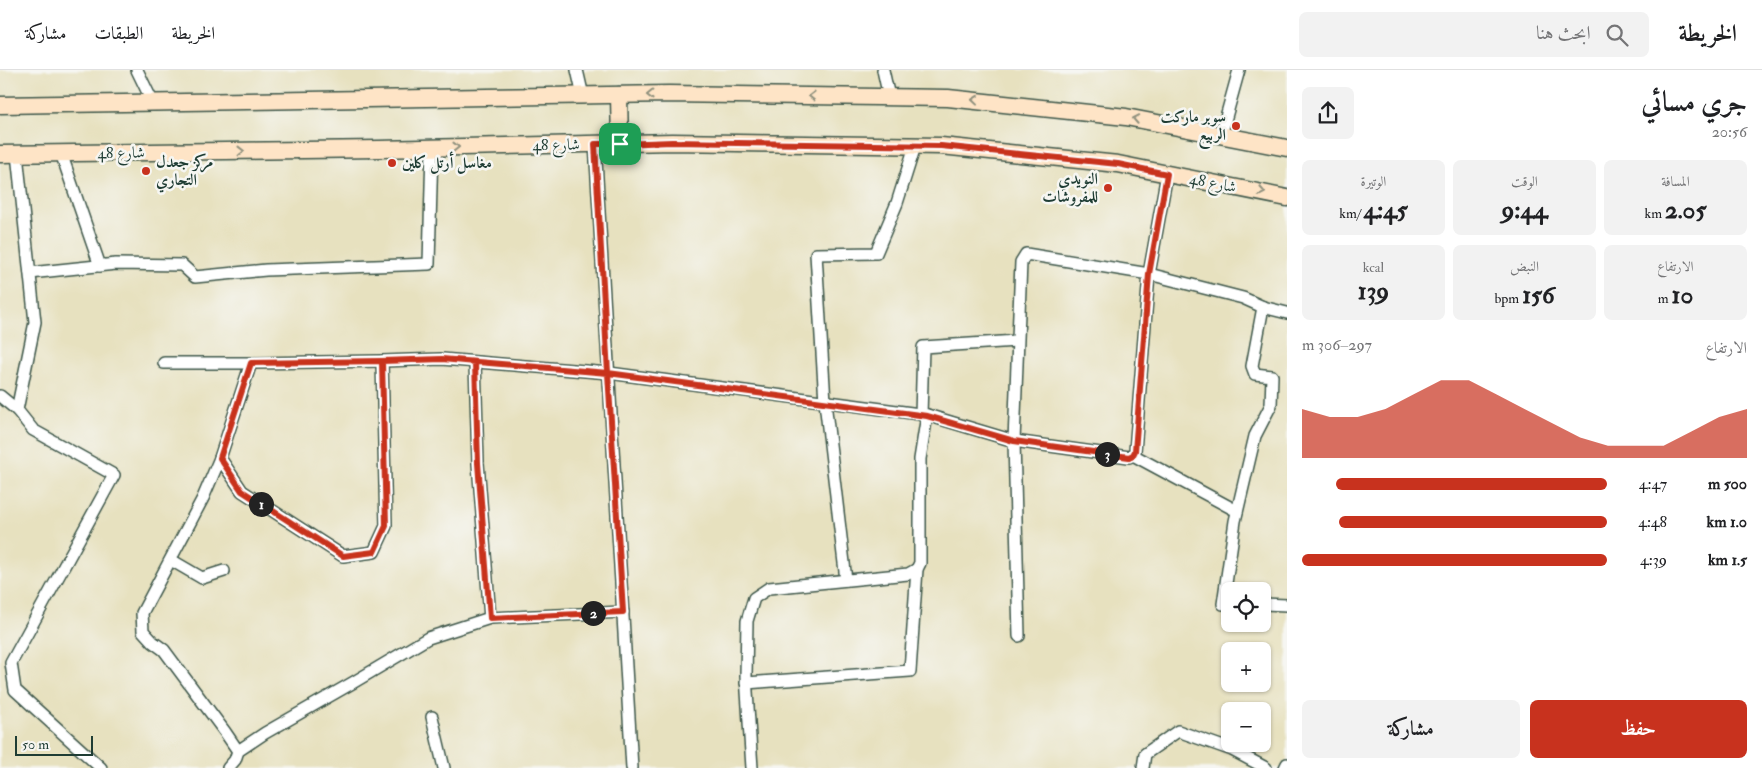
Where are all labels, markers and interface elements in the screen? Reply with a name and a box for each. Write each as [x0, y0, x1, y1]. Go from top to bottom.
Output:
search box [1299, 12, 1649, 57]
text: الخريطة [1679, 18, 1737, 49]
text: ابحث هنا [1536, 21, 1591, 45]
icon: search [1603, 21, 1631, 49]
text: مشاركة [25, 22, 66, 45]
text: الطبقات [94, 22, 143, 45]
text: الخريطة [171, 22, 215, 45]
text: جري مسائي [1641, 85, 1747, 120]
button: share [1302, 87, 1354, 139]
one-way arrow [645, 90, 653, 100]
one-way arrow [808, 91, 816, 101]
one-way arrow [970, 95, 978, 106]
place label: سوبر ماركت الربيع [1160, 107, 1226, 150]
one-way arrow [1132, 114, 1140, 124]
marker: سوبر ماركت الربيع [1230, 120, 1242, 132]
text: 20:56 [1712, 122, 1747, 142]
pin [599, 123, 641, 165]
icon: arrive [606, 130, 634, 158]
street label: شارع 48 [532, 135, 580, 158]
one-way arrow [452, 142, 460, 153]
street label: شارع 48 [97, 143, 145, 166]
one-way arrow [238, 146, 245, 156]
place label: مغاسل أرتل كلين [402, 151, 492, 174]
place label: مركز جعدل التجاري [156, 152, 213, 193]
marker: مغاسل أرتل كلين [386, 157, 398, 169]
marker: مركز جعدل التجاري [140, 165, 152, 177]
place label: النويدي للمفروشات [1042, 169, 1098, 207]
street label: شارع 48 [1187, 169, 1238, 200]
text: الوتيرة [1361, 173, 1386, 190]
text: الوقت [1511, 173, 1538, 190]
text: المسافة [1661, 173, 1690, 190]
marker: النويدي للمفروشات [1102, 182, 1114, 194]
one-way arrow [1258, 187, 1267, 197]
text: 4:45 [1363, 195, 1408, 226]
text: 9:44 [1502, 195, 1547, 226]
text: 2.05 [1665, 195, 1706, 226]
text: /km [1339, 205, 1363, 222]
text: km [1645, 205, 1665, 222]
text: النبض [1510, 258, 1539, 275]
text: الارتفاع [1657, 258, 1694, 275]
text: kcal [1363, 259, 1384, 276]
text: 139 [1358, 276, 1389, 307]
text: 156 [1522, 280, 1555, 311]
text: 10 [1672, 280, 1693, 311]
text: bpm [1494, 290, 1522, 307]
text: m [1658, 290, 1672, 307]
text: 297–306 m [1302, 335, 1372, 355]
text: الارتفاع [1705, 338, 1747, 358]
pin: 3 [1094, 442, 1120, 466]
text: 3 [1105, 446, 1110, 463]
text: 4:47 [1639, 474, 1667, 494]
text: 500 m [1708, 474, 1747, 494]
pin: 1 [248, 492, 274, 516]
text: 1 [259, 496, 264, 513]
text: 4:48 [1638, 512, 1667, 532]
text: 1.0 km [1707, 512, 1747, 532]
text: 4:39 [1640, 550, 1667, 570]
text: 1.5 km [1708, 550, 1747, 570]
map controls [1221, 582, 1271, 752]
button: locate [1221, 582, 1271, 632]
pin: 2 [580, 600, 606, 626]
text: 2 [590, 605, 597, 622]
button: + [1221, 642, 1271, 692]
button: مشاركة [1302, 700, 1520, 758]
button: حفظ [1530, 700, 1747, 758]
button: − [1221, 702, 1271, 752]
scale bar [15, 733, 92, 756]
text: 50 m [22, 736, 49, 753]

